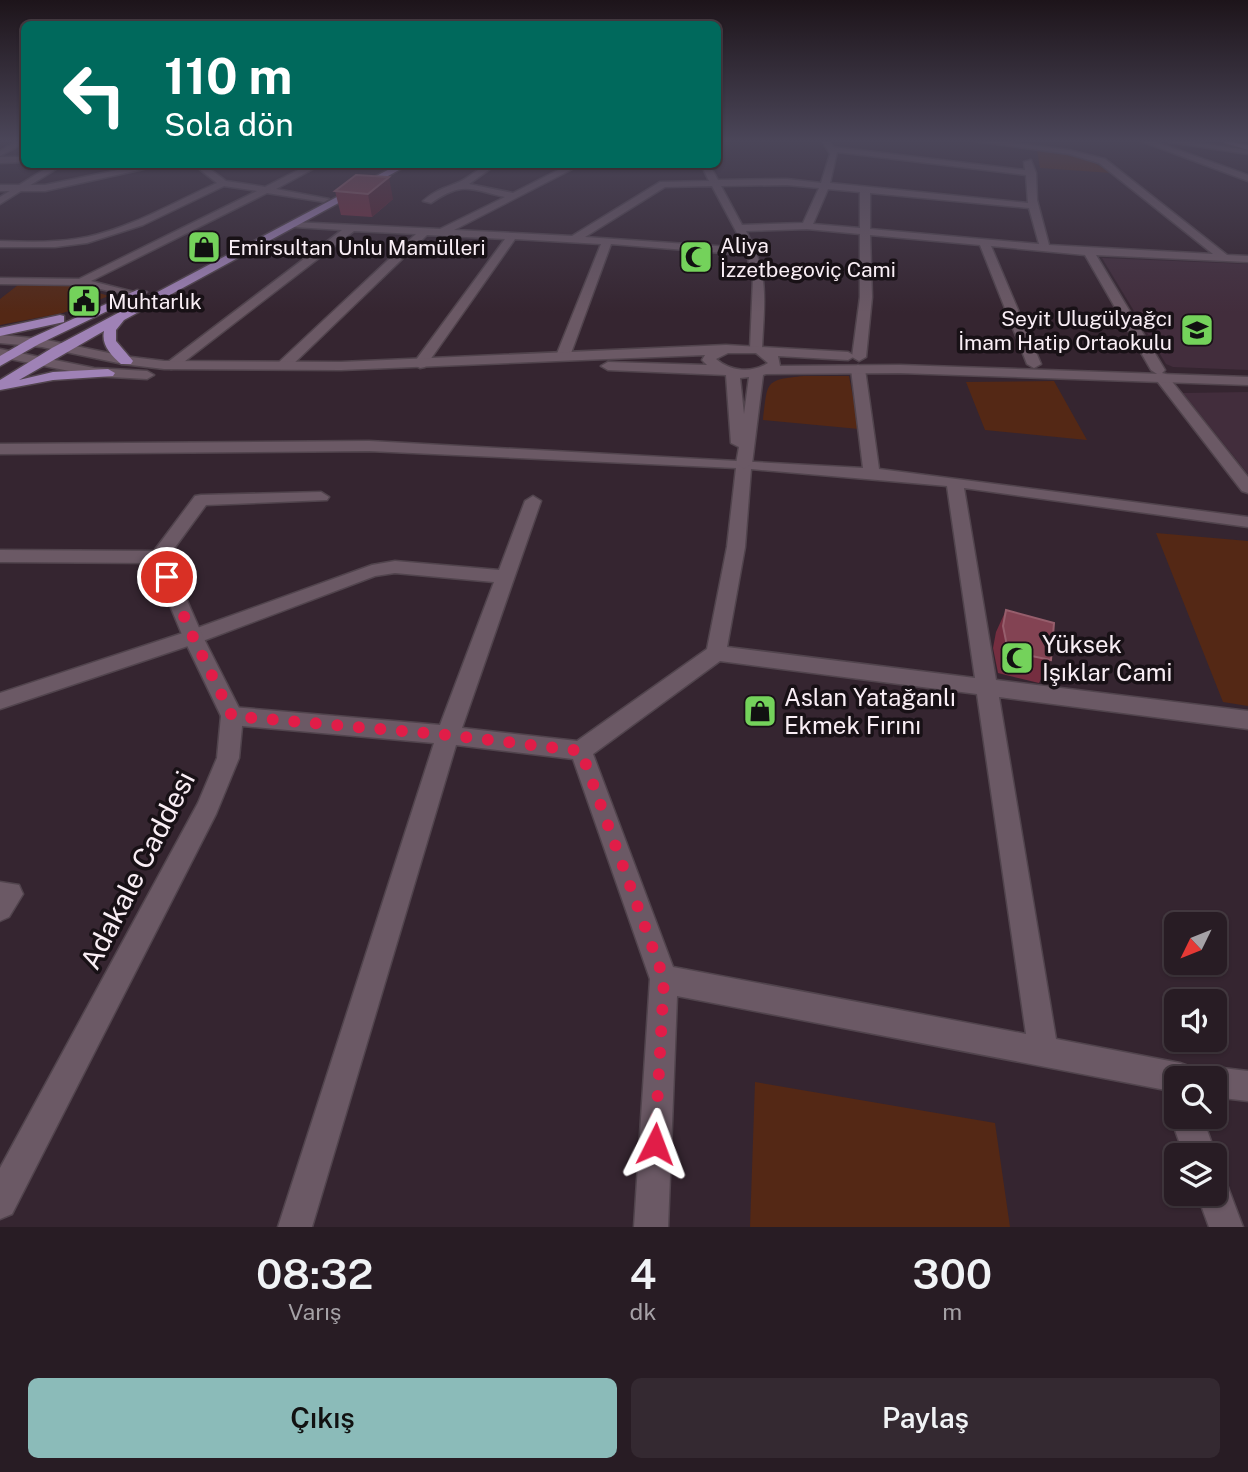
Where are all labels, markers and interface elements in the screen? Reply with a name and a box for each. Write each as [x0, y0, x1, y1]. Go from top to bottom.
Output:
text: 110 m [164, 47, 292, 105]
icon: left [49, 49, 140, 140]
text: Sola dön [164, 106, 294, 143]
shop icon: Emirsultan Unlu Mamülleri [185, 228, 223, 266]
place label: Aliya İzzetbegoviç Cami [720, 233, 896, 282]
place label: Emirsultan Unlu Mamülleri [228, 235, 486, 260]
mosque icon: Aliya İzzetbegoviç Cami [677, 238, 715, 276]
public building icon: Muhtarlık [65, 282, 103, 320]
place label: Muhtarlık [108, 289, 202, 314]
place label: Seyit Ulugülyağcı İmam Hatip Ortaokulu [958, 306, 1172, 355]
school or university icon: Seyit Ulugülyağcı İmam Hatip Ortaokulu [1178, 311, 1216, 349]
pin [137, 547, 197, 607]
icon: arrive [148, 558, 186, 596]
place label: Yüksek Işıklar Cami [1042, 630, 1172, 686]
mosque icon: Yüksek Işıklar Cami [998, 639, 1036, 677]
place label: Aslan Yatağanlı Ekmek Fırını [784, 683, 956, 739]
shop icon: Aslan Yatağanlı Ekmek Fırını [741, 692, 779, 730]
street label: Adakale Caddesi [73, 766, 201, 974]
north arrow [1164, 912, 1227, 975]
map controls [1164, 912, 1227, 1206]
button: sound [1164, 989, 1227, 1052]
button: search [1164, 1066, 1227, 1129]
position arrow [618, 1107, 692, 1181]
button: layers [1164, 1143, 1227, 1206]
text: 08:32 [256, 1249, 374, 1298]
text: 4 [629, 1249, 656, 1298]
text: 300 [912, 1249, 992, 1298]
text: Varış [288, 1298, 341, 1325]
text: dk [630, 1298, 656, 1325]
text: m [942, 1298, 962, 1325]
button: Çıkış [28, 1378, 617, 1458]
button: Paylaş [631, 1378, 1220, 1458]

